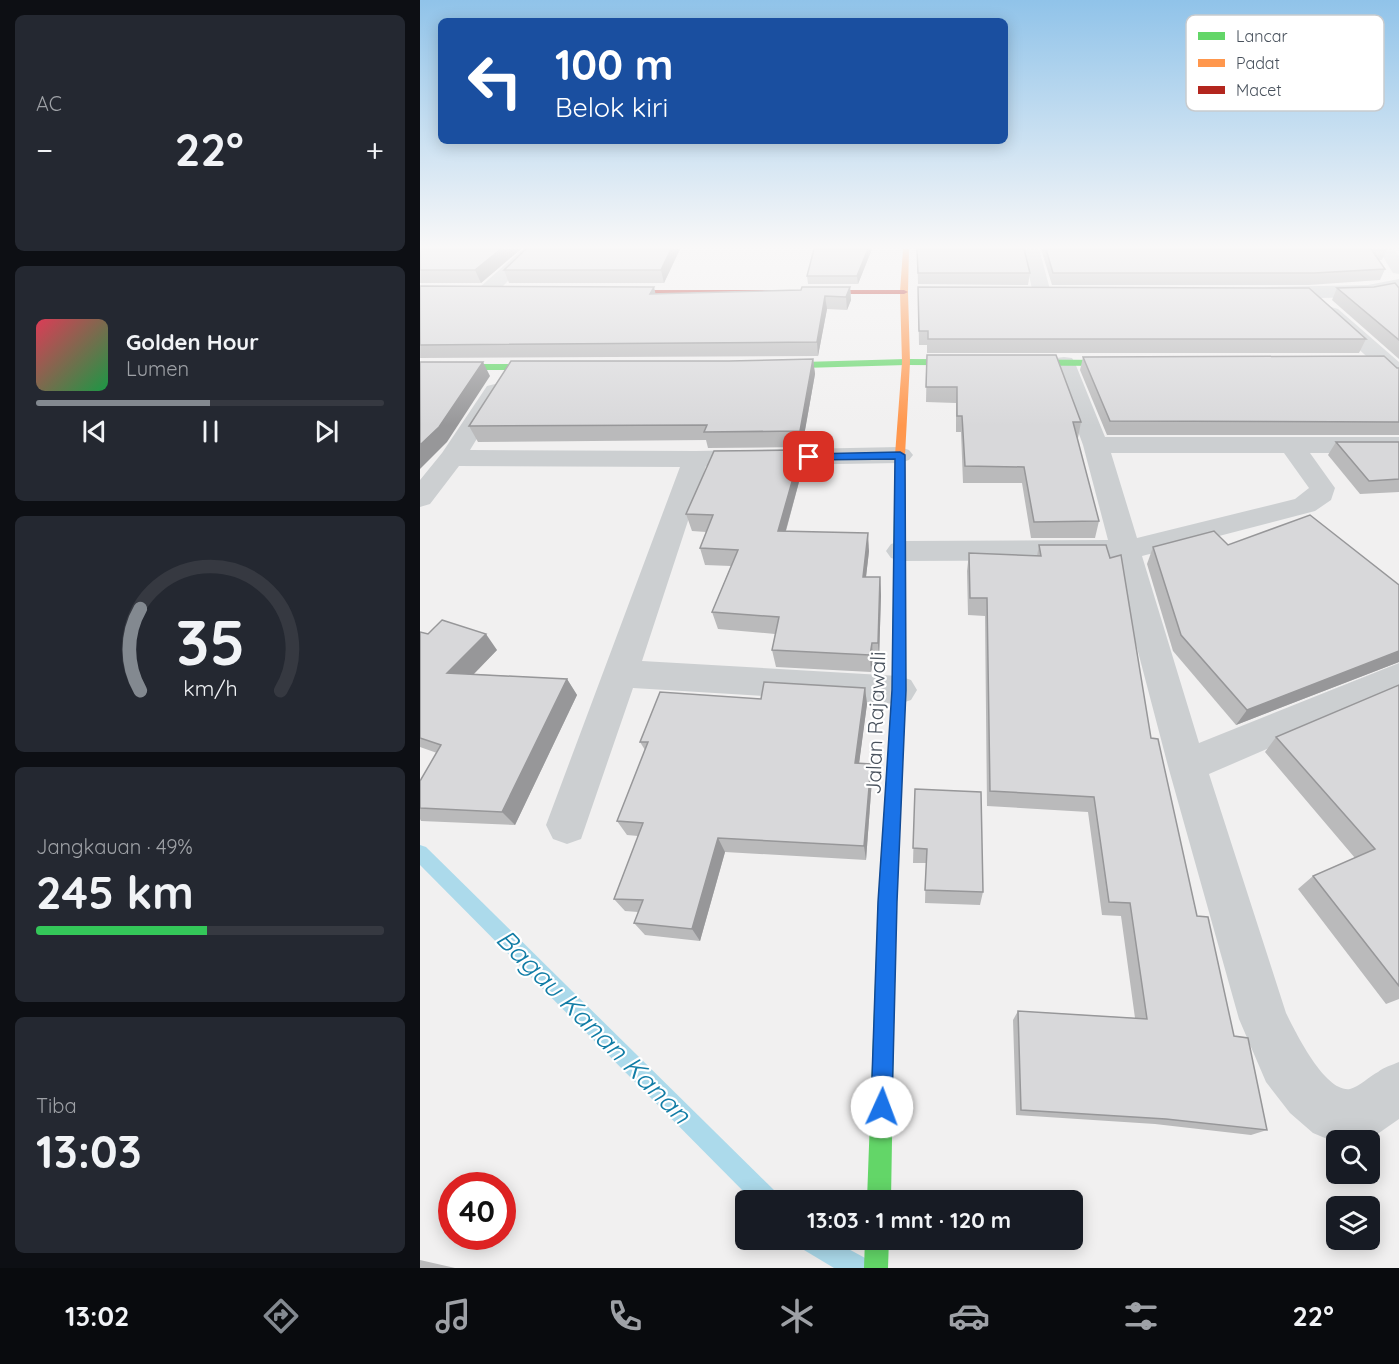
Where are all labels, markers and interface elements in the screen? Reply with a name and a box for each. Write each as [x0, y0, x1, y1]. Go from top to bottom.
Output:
legend [1186, 15, 1384, 111]
text: Lancar [1236, 26, 1288, 46]
text: 100 m [555, 38, 673, 91]
icon: left [456, 42, 534, 120]
text: Padat [1236, 53, 1280, 73]
text: Macet [1236, 80, 1282, 100]
text: Belok kiri [555, 90, 668, 124]
text: AC [36, 91, 62, 116]
text: 22° [175, 121, 244, 177]
text: − [36, 129, 53, 170]
text: + [365, 129, 384, 170]
text: Golden Hour [126, 328, 259, 356]
text: Lumen [126, 356, 189, 381]
icon: previous [78, 415, 111, 448]
icon: pause [194, 415, 227, 448]
icon: next [310, 415, 343, 448]
pin [783, 431, 834, 482]
icon: arrive [792, 440, 825, 473]
text: 35 [175, 603, 245, 681]
street label: Jalan Rajawali [860, 651, 890, 795]
text: km/h [183, 675, 237, 701]
text: Jangkauan · 49% [36, 834, 193, 859]
text: 245 km [36, 864, 194, 920]
water label: Bagau Kanan Kanan [490, 922, 699, 1131]
position arrow [850, 1075, 914, 1139]
text: Tiba [36, 1093, 77, 1118]
text: 13:03 [36, 1123, 142, 1179]
map controls [1326, 1130, 1380, 1250]
button: search [1326, 1130, 1380, 1184]
speed limit sign: 40 [438, 1172, 516, 1250]
button: layers [1326, 1196, 1380, 1250]
text: 13:03 · 1 mnt · 120 m [807, 1206, 1011, 1234]
icon: directions [260, 1295, 302, 1337]
icon: music [432, 1295, 474, 1337]
icon: phone [604, 1295, 646, 1337]
icon: climate [776, 1295, 818, 1337]
icon: car [948, 1295, 990, 1337]
icon: filters [1120, 1295, 1162, 1337]
text: 13:02 [65, 1299, 129, 1333]
text: 22° [1293, 1299, 1334, 1333]

